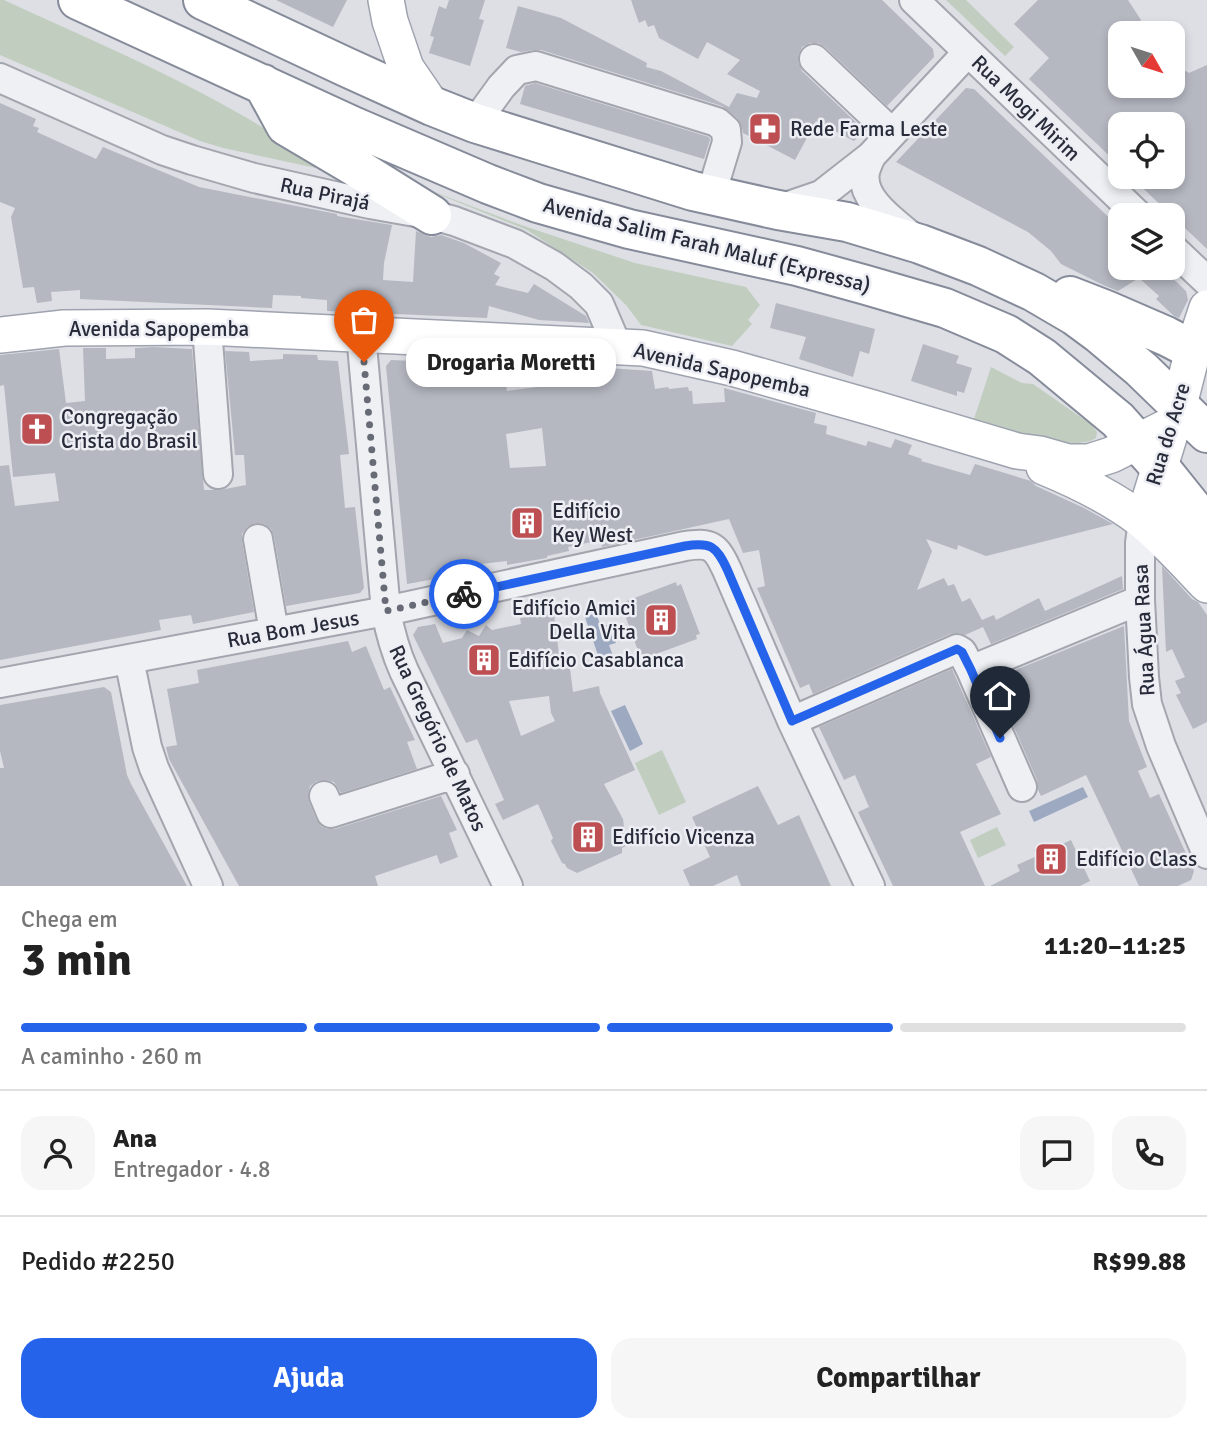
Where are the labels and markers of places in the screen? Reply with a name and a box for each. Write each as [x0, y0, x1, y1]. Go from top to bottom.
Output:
pharmacy icon: Rede Farma Leste [746, 110, 784, 148]
place label: Rede Farma Leste [790, 116, 948, 142]
pin [334, 290, 394, 362]
callout: Drogaria Moretti [406, 338, 616, 386]
place label: Congregação Crista do Brasil [61, 404, 198, 454]
church icon: Congregação Crista do Brasil [18, 410, 56, 448]
place label: Edifício Key West [552, 498, 633, 548]
building icon: Edifício Key West [508, 504, 546, 542]
place label: Edifício Amici Della Vita [512, 595, 636, 645]
building icon: Edifício Amici Della Vita [642, 601, 680, 639]
building icon: Edifício Casablanca [465, 641, 503, 679]
place label: Edifício Casablanca [508, 647, 684, 673]
pin [970, 666, 1030, 738]
building icon: Edifício Vicenza [569, 818, 607, 856]
place label: Edifício Vicenza [612, 824, 755, 850]
building icon: Edifício Class [1032, 840, 1070, 878]
place label: Edifício Class [1076, 846, 1197, 872]

